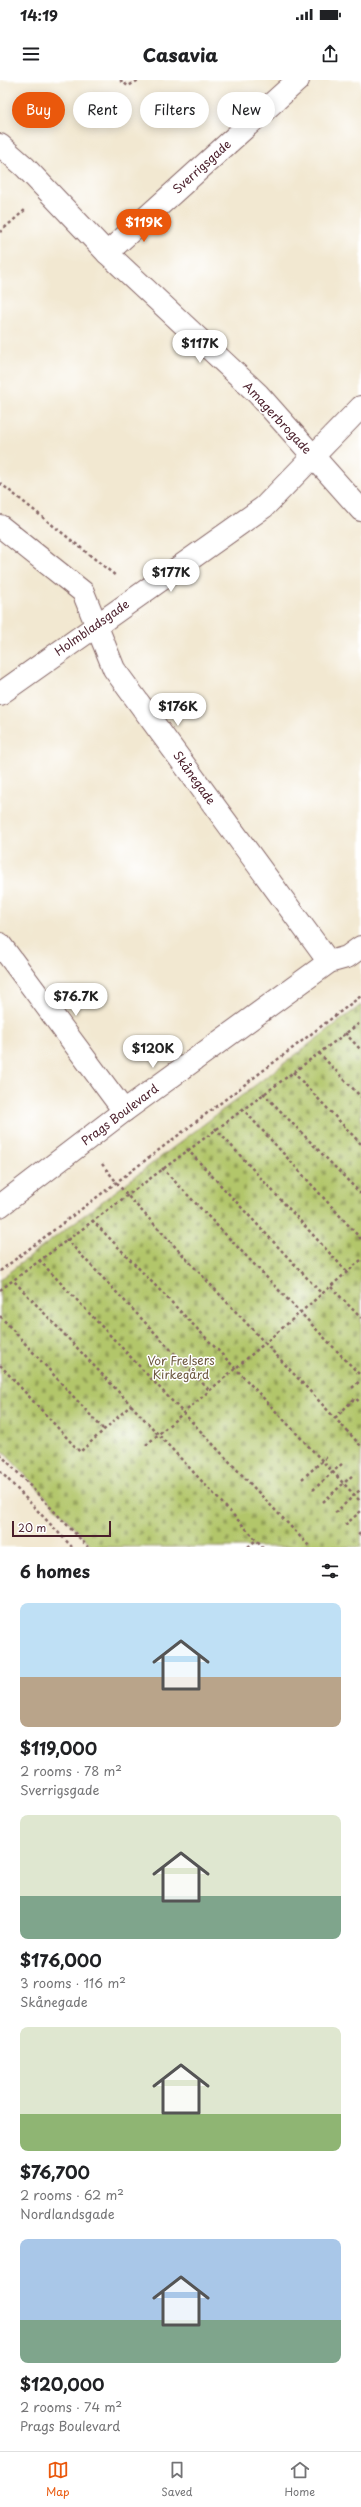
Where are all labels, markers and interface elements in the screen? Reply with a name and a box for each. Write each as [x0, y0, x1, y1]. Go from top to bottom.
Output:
text: 14:19 [20, 3, 58, 26]
text: Casavia [143, 41, 218, 68]
icon: menu [20, 43, 42, 65]
icon: share [319, 43, 341, 65]
chip: Buy [12, 92, 65, 128]
chip: Rent [73, 92, 132, 128]
chip: Filters [140, 92, 209, 128]
chip: New [217, 92, 275, 128]
street label: Sverrigsgade [168, 135, 235, 197]
pin: $119K [116, 209, 172, 243]
text: $119K [125, 212, 163, 231]
pin: $117K [172, 330, 228, 364]
text: $117K [181, 333, 219, 352]
street label: Amagerbrogade [239, 377, 316, 458]
pin: $177K [143, 559, 199, 593]
text: $177K [152, 562, 190, 581]
street label: Holmbladsgade [50, 595, 132, 660]
pin: $176K [150, 693, 206, 727]
text: $176K [158, 696, 198, 715]
street label: Skånegade [169, 747, 220, 808]
pin: $76.7K [43, 983, 109, 1017]
text: $76.7K [54, 986, 98, 1005]
pin: $120K [125, 1035, 181, 1069]
text: $120K [132, 1038, 174, 1057]
street label: Prags Boulevard [77, 1079, 162, 1149]
park label: Vor Frelsers Kirkegård [147, 1351, 215, 1383]
scale bar [12, 1519, 111, 1538]
text: 20 m [18, 1519, 46, 1536]
text: 6 homes [20, 1558, 90, 1584]
icon: filters [319, 1560, 341, 1582]
icon: home [145, 1629, 217, 1701]
text: $119,000 [20, 1735, 97, 1761]
text: 2 rooms · 78 m² [20, 1761, 122, 1780]
text: Sverrigsgade [20, 1780, 99, 1799]
icon: home [145, 1841, 217, 1913]
text: $176,000 [20, 1947, 102, 1973]
text: 3 rooms · 116 m² [20, 1973, 126, 1992]
text: Skånegade [20, 1992, 88, 2011]
icon: home [145, 2053, 217, 2125]
text: $76,700 [20, 2159, 90, 2185]
text: 2 rooms · 62 m² [20, 2185, 124, 2204]
text: Nordlandsgade [20, 2204, 115, 2223]
icon: home [145, 2265, 217, 2337]
text: $120,000 [20, 2371, 104, 2397]
text: 2 rooms · 74 m² [20, 2397, 122, 2416]
text: Prags Boulevard [20, 2416, 120, 2435]
tab: Map [46, 2459, 69, 2500]
tab: Saved [161, 2459, 193, 2500]
tab: Home [284, 2459, 315, 2500]

